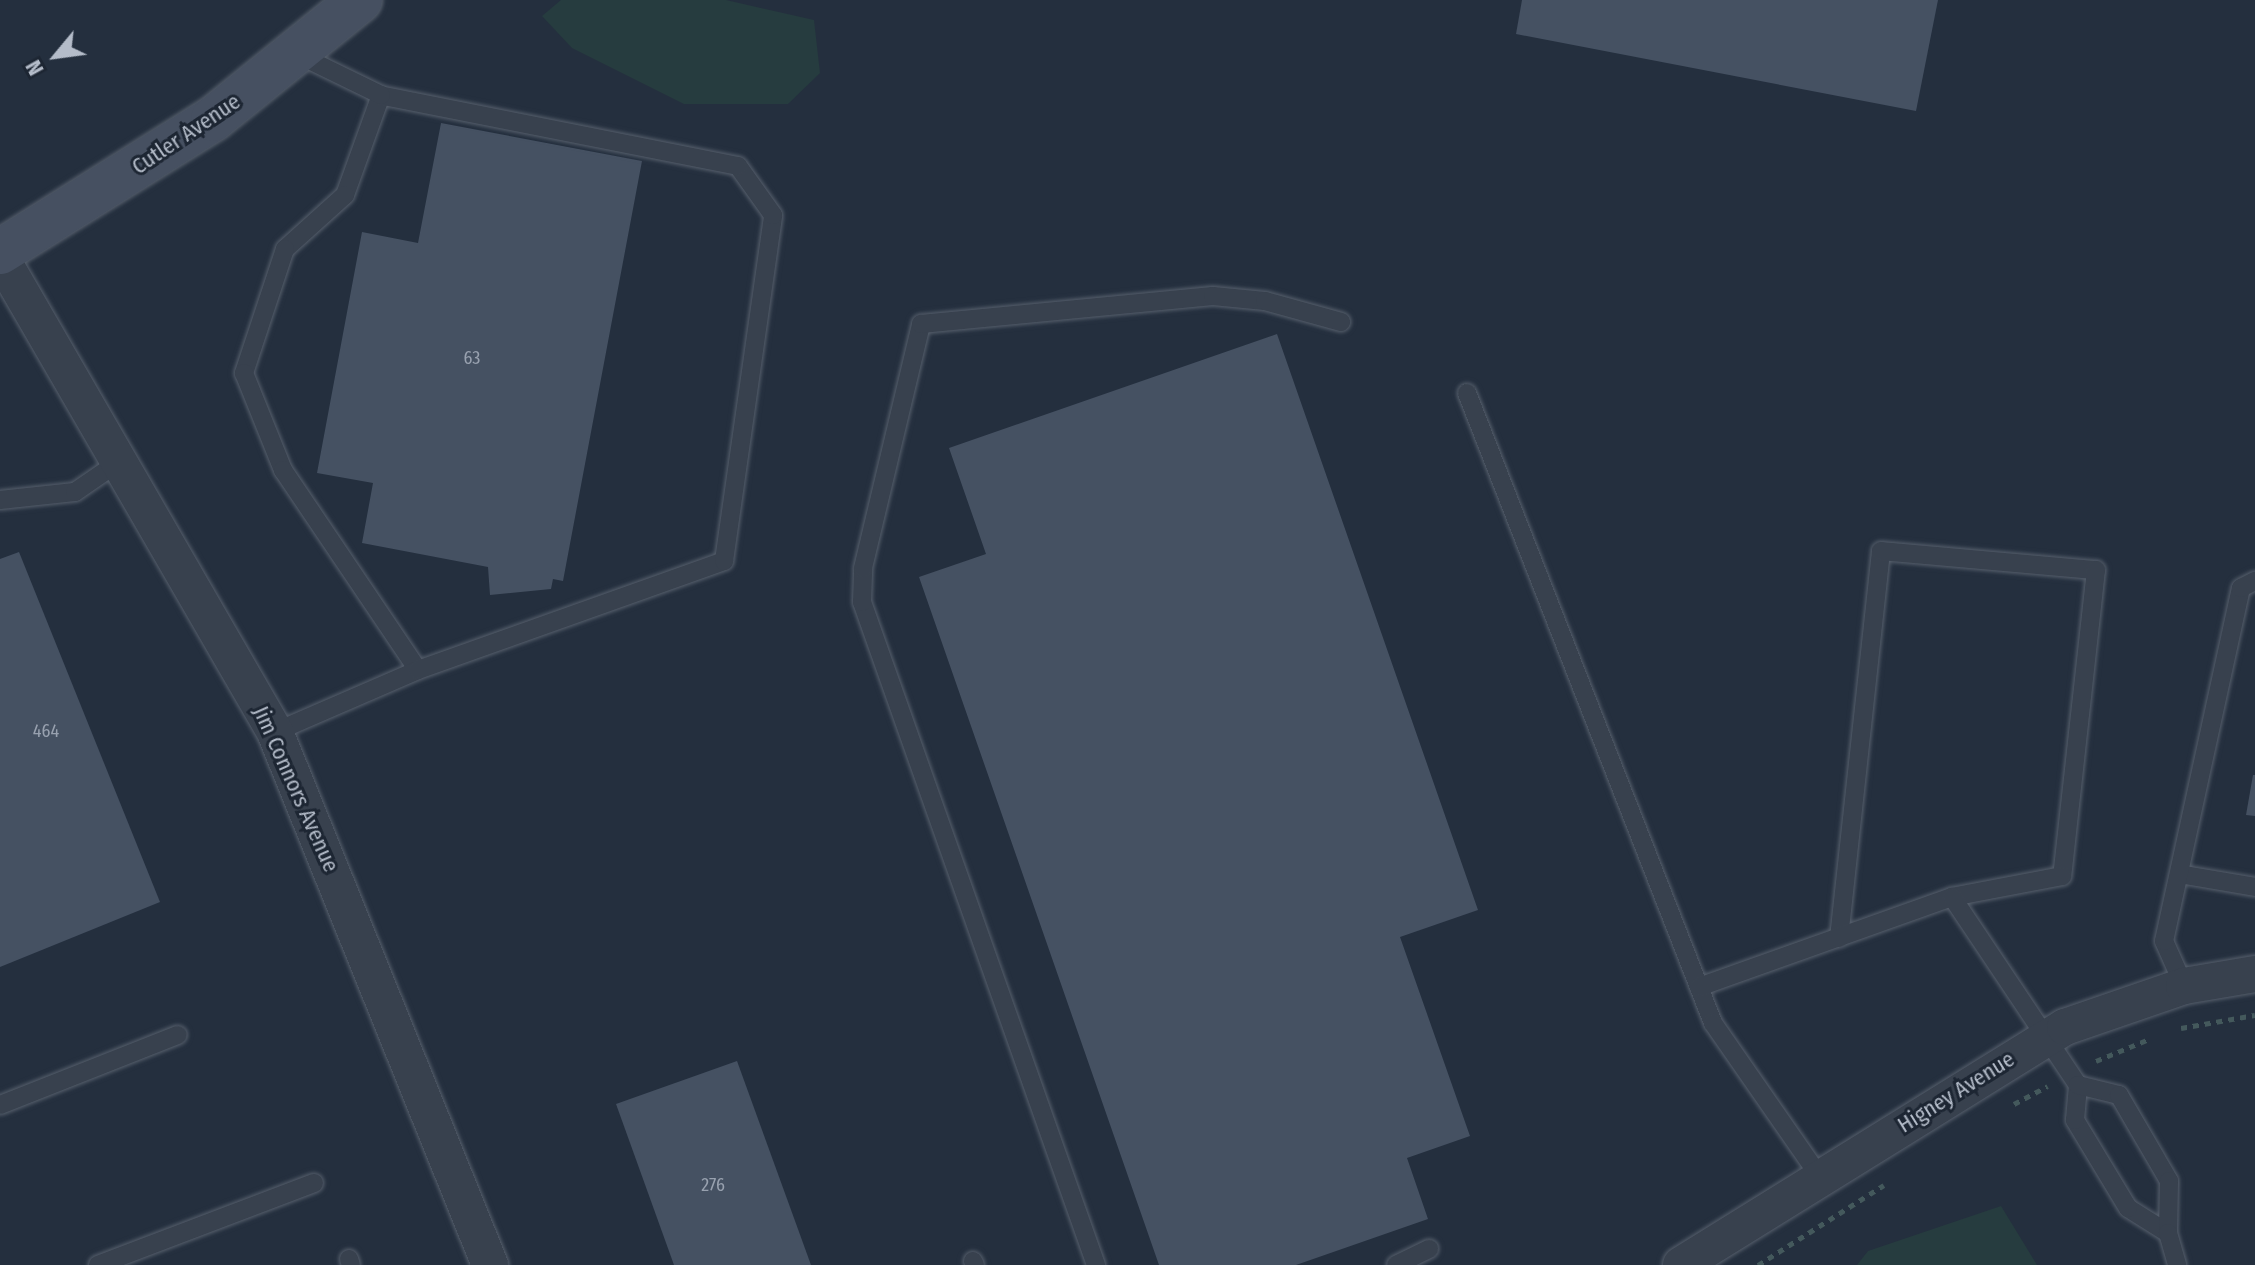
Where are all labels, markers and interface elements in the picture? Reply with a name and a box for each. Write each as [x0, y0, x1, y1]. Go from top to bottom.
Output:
north arrow [16, 16, 96, 96]
text: N [20, 56, 50, 80]
street label: Cutler Avenue [127, 88, 245, 180]
house number: 63 [464, 347, 480, 369]
street label: Jim Connors Avenue [248, 702, 344, 876]
house number: 464 [33, 720, 59, 742]
street label: Higney Avenue [1893, 1046, 2019, 1138]
house number: 276 [701, 1174, 725, 1196]

